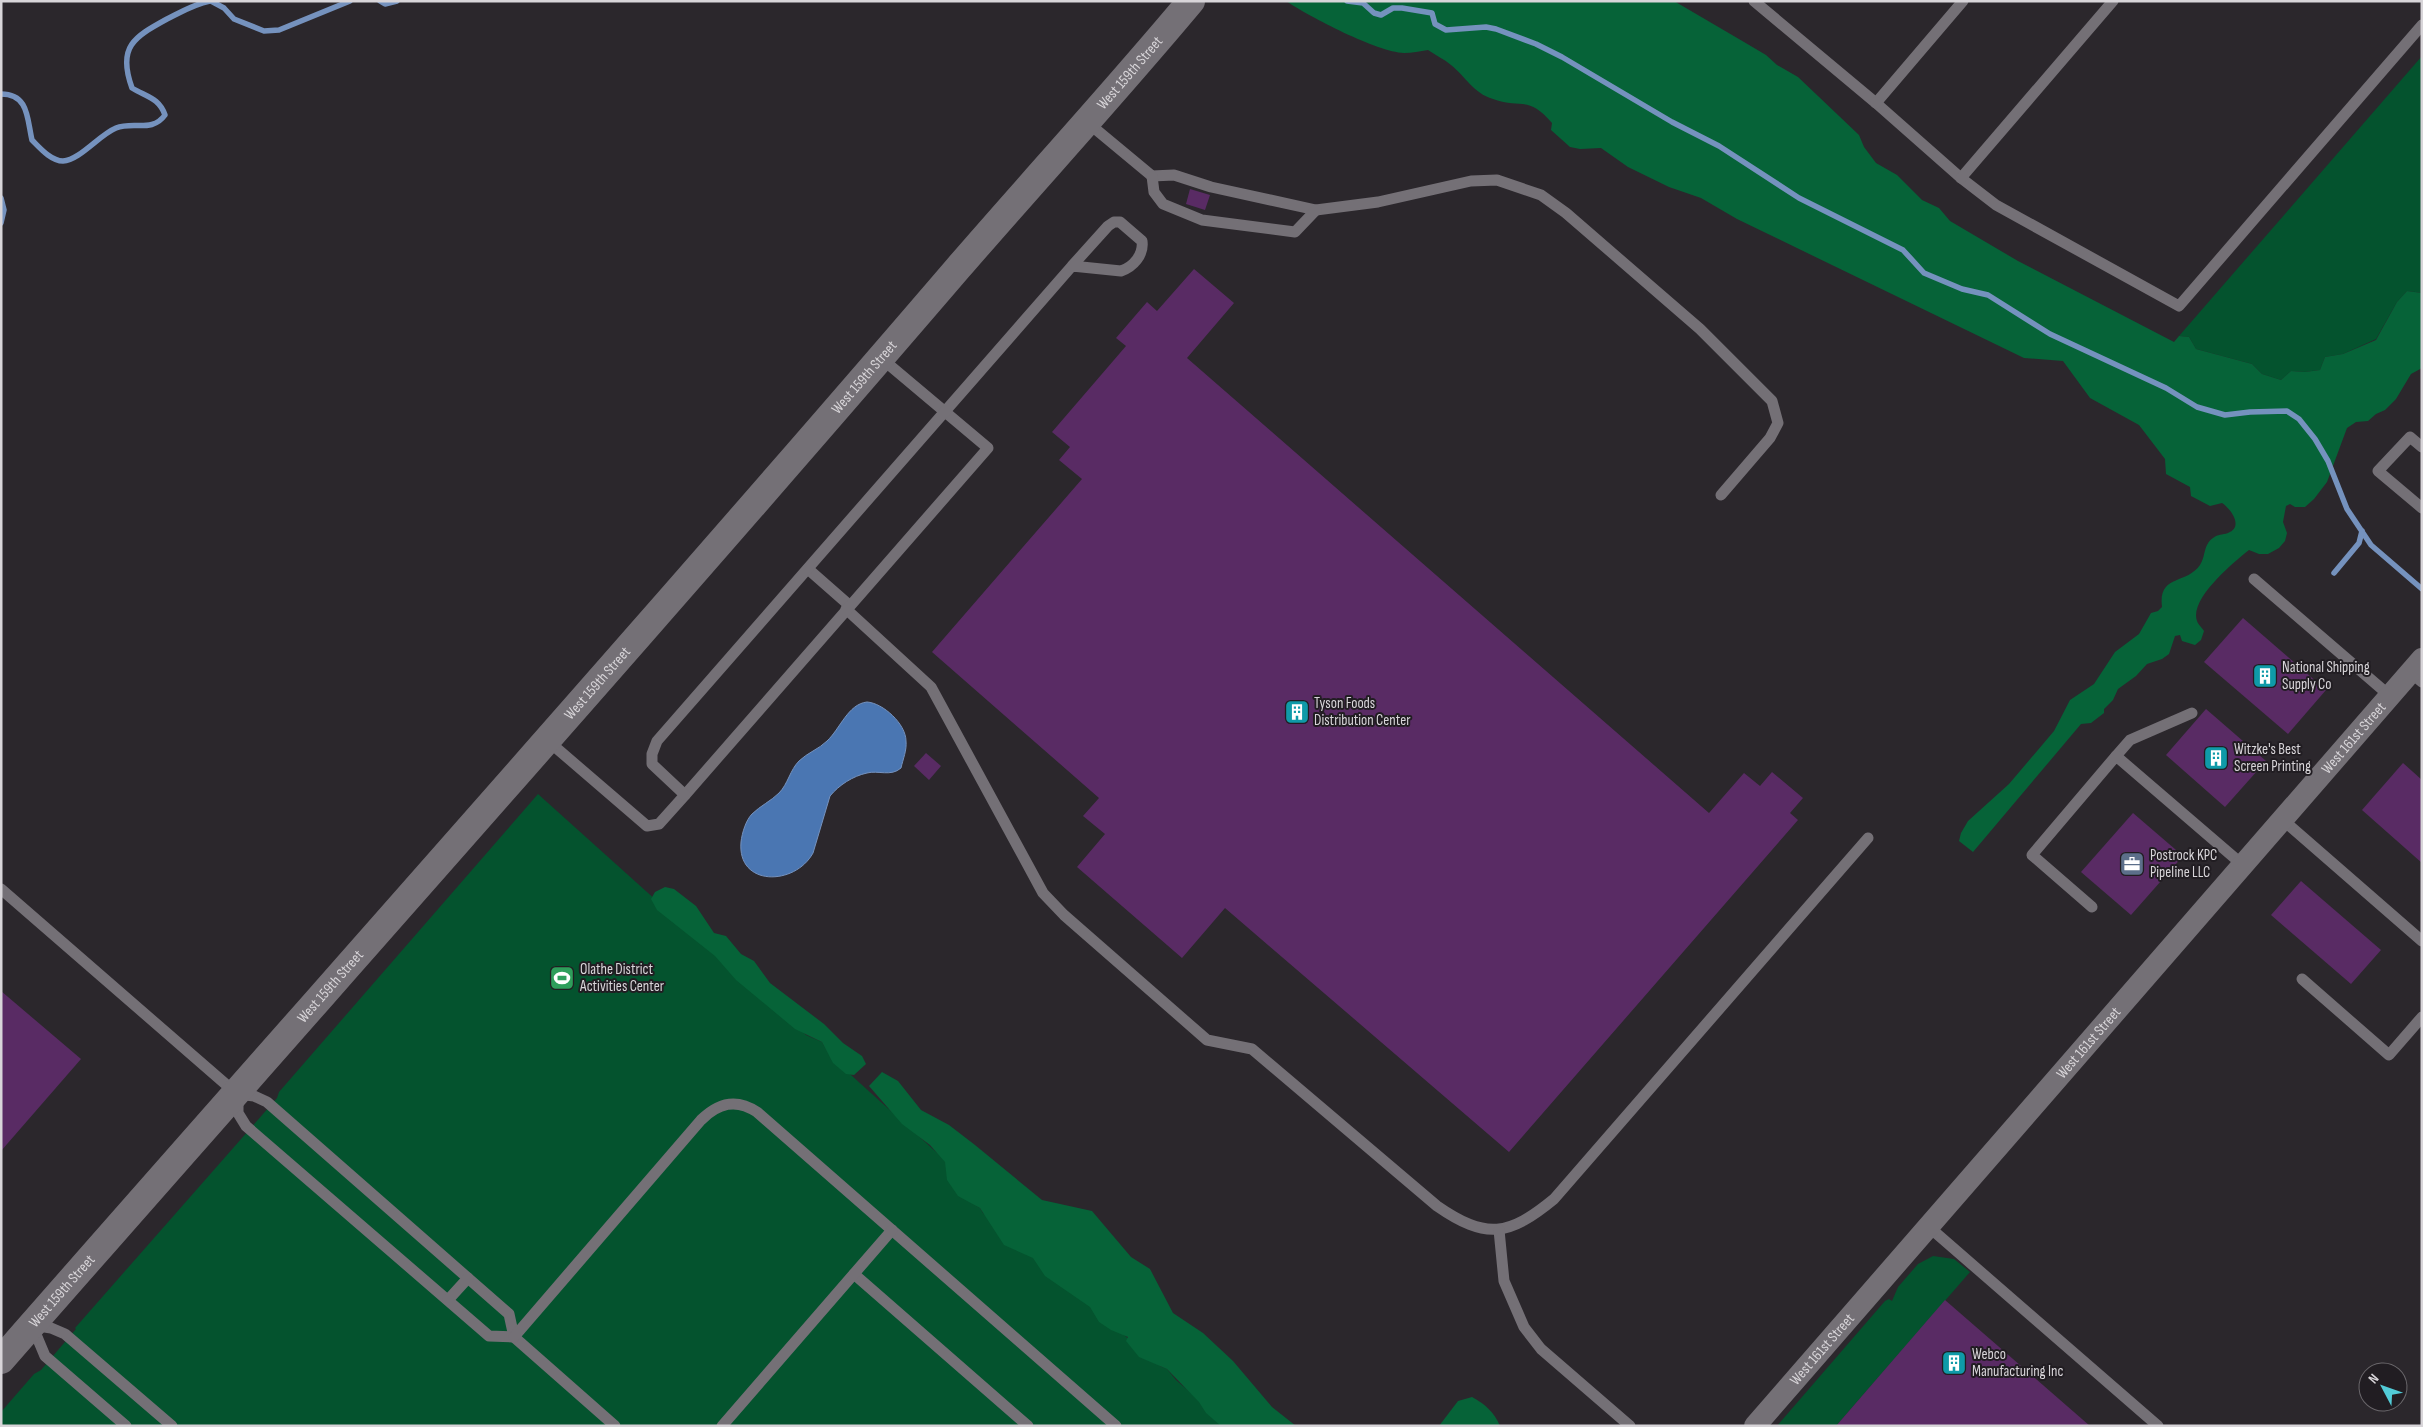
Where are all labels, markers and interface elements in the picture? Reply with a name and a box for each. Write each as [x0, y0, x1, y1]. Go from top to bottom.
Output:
street label: West 159th Street [1093, 32, 1167, 113]
street label: West 159th Street [827, 336, 901, 418]
street label: West 159th Street [560, 642, 635, 724]
place label: National Shipping Supply Co [2282, 658, 2370, 694]
building icon: National Shipping Supply Co [2252, 663, 2278, 689]
place label: Tyson Foods Distribution Center [1314, 694, 1411, 730]
street label: West 161st Street [2317, 698, 2390, 778]
building icon: Tyson Foods Distribution Center [1284, 699, 1310, 725]
place label: Witzke's Best Screen Printing [2234, 740, 2311, 776]
building icon: Witzke's Best Screen Printing [2203, 745, 2229, 771]
place label: Postrock KPC Pipeline LLC [2150, 846, 2217, 882]
office icon: Postrock KPC Pipeline LLC [2119, 851, 2145, 877]
street label: West 159th Street [293, 946, 368, 1027]
place label: Olathe District Activities Center [579, 960, 665, 996]
sports icon: Olathe District Activities Center [549, 965, 575, 991]
street label: West 161st Street [2052, 1003, 2125, 1083]
street label: West 159th Street [25, 1250, 99, 1331]
street label: West 161st Street [1786, 1309, 1859, 1389]
place label: Webco Manufacturing Inc [1972, 1345, 2063, 1381]
building icon: Webco Manufacturing Inc [1941, 1350, 1967, 1376]
north arrow [2358, 1362, 2408, 1412]
text: N [2365, 1370, 2382, 1387]

